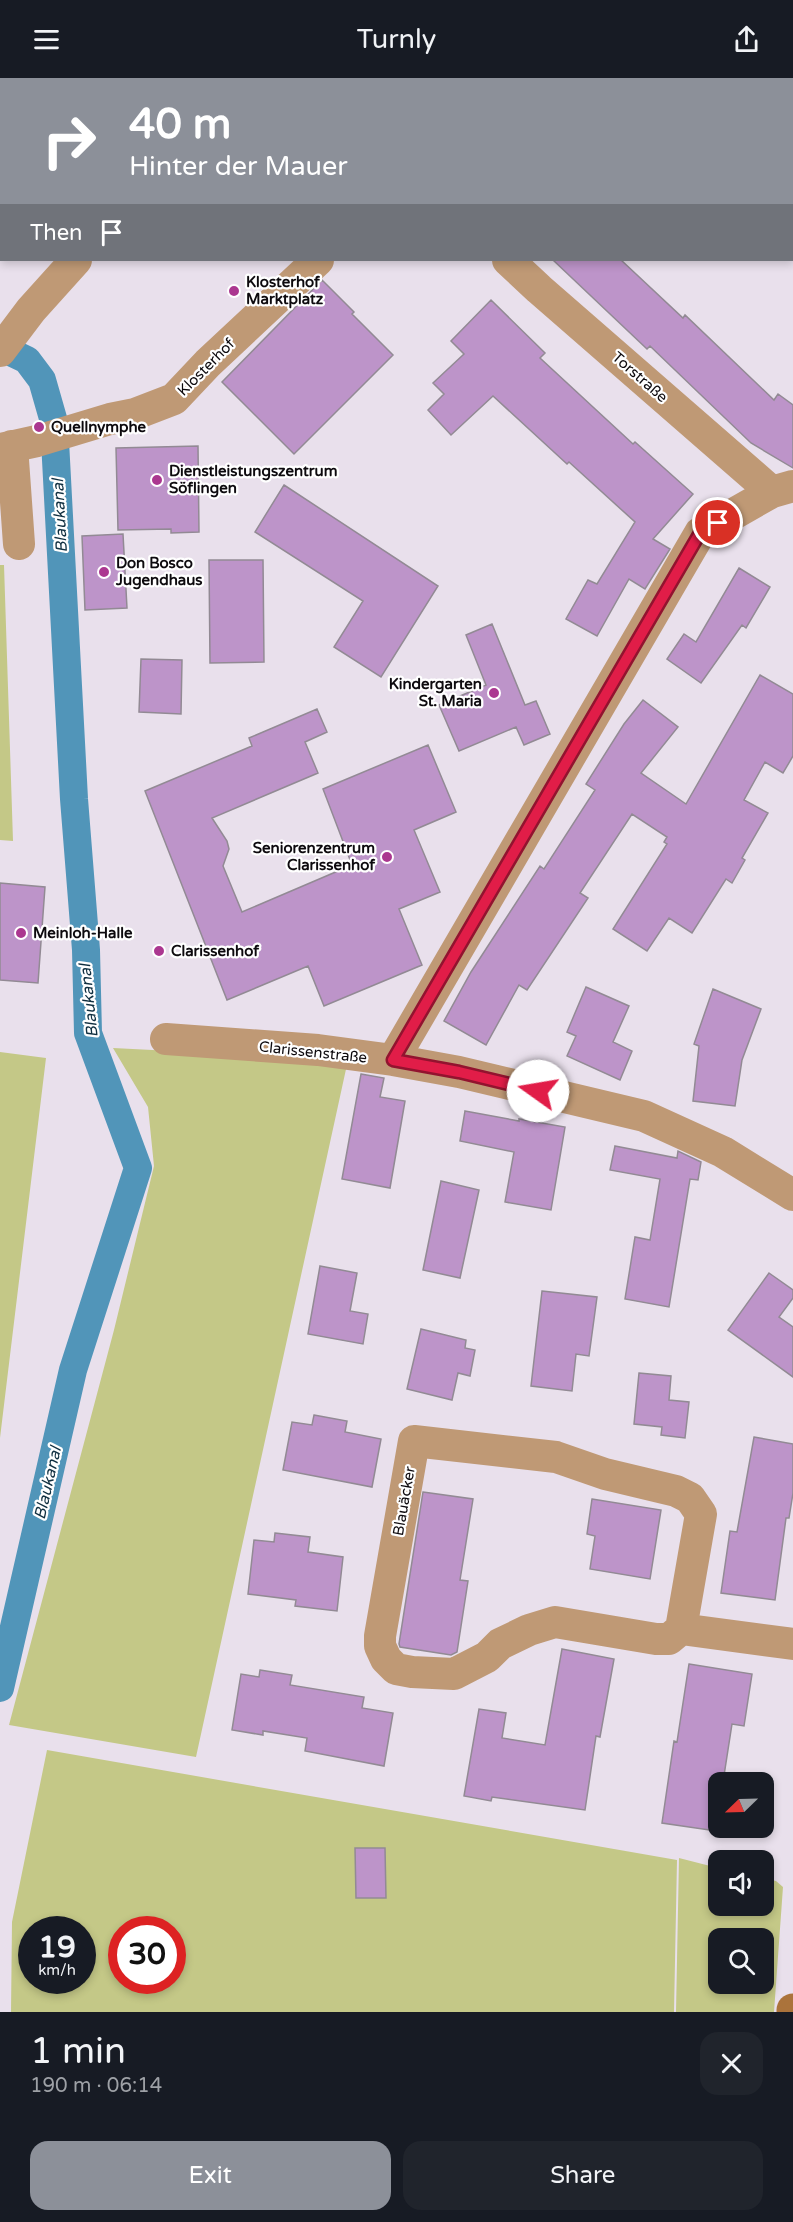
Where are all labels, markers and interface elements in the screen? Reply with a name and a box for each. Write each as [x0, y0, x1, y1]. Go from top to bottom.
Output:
icon: menu [30, 23, 63, 56]
text: Turnly [357, 23, 436, 56]
icon: share [730, 23, 763, 56]
text: 40 m [129, 99, 231, 150]
icon: right [30, 102, 108, 180]
text: Hinter der Mauer [129, 150, 348, 183]
icon: arrive [95, 216, 128, 249]
text: Then [30, 220, 83, 246]
place label: Klosterhof Marktplatz [246, 273, 324, 309]
marker: Klosterhof Marktplatz [227, 284, 241, 298]
street label: Klosterhof [174, 334, 239, 399]
street label: Torstraße [609, 348, 671, 406]
place label: Quellnymphe [51, 418, 147, 437]
marker: Quellnymphe [32, 420, 46, 434]
place label: Dienstleistungszentrum Söflingen [169, 462, 337, 498]
marker: Dienstleistungszentrum Söflingen [150, 473, 164, 487]
water label: Blaukanal [48, 477, 72, 553]
pin [692, 497, 743, 548]
icon: arrive [701, 506, 734, 539]
place label: Don Bosco Jugendhaus [115, 554, 203, 590]
marker: Don Bosco Jugendhaus [97, 565, 111, 579]
place label: Kindergarten St. Maria [389, 675, 482, 710]
marker: Kindergarten St. Maria [487, 686, 501, 700]
place label: Seniorenzentrum Clarissenhof [253, 839, 375, 874]
marker: Seniorenzentrum Clarissenhof [380, 850, 394, 864]
place label: Meinloh-Halle [33, 924, 133, 942]
marker: Meinloh-Halle [14, 926, 28, 940]
place label: Clarissenhof [171, 942, 259, 960]
marker: Clarissenhof [152, 944, 166, 958]
water label: Blaukanal [75, 961, 103, 1039]
street label: Clarissenstraße [258, 1037, 368, 1067]
position arrow [506, 1059, 570, 1123]
water label: Blaukanal [30, 1443, 66, 1521]
street label: Blauäcker [389, 1465, 419, 1537]
north arrow [708, 1772, 774, 1838]
map controls [708, 1772, 774, 1994]
button: sound [708, 1850, 774, 1916]
speed limit sign: 30 [108, 1916, 186, 1994]
button: search [708, 1928, 774, 1994]
text: 19 [38, 1929, 76, 1966]
text: km/h [38, 1961, 76, 1979]
text: 1 min [30, 2030, 126, 2073]
button: close [700, 2032, 763, 2095]
text: 190 m · 06:14 [30, 2074, 162, 2098]
button: Exit [30, 2141, 391, 2210]
button: Share [403, 2141, 763, 2210]

